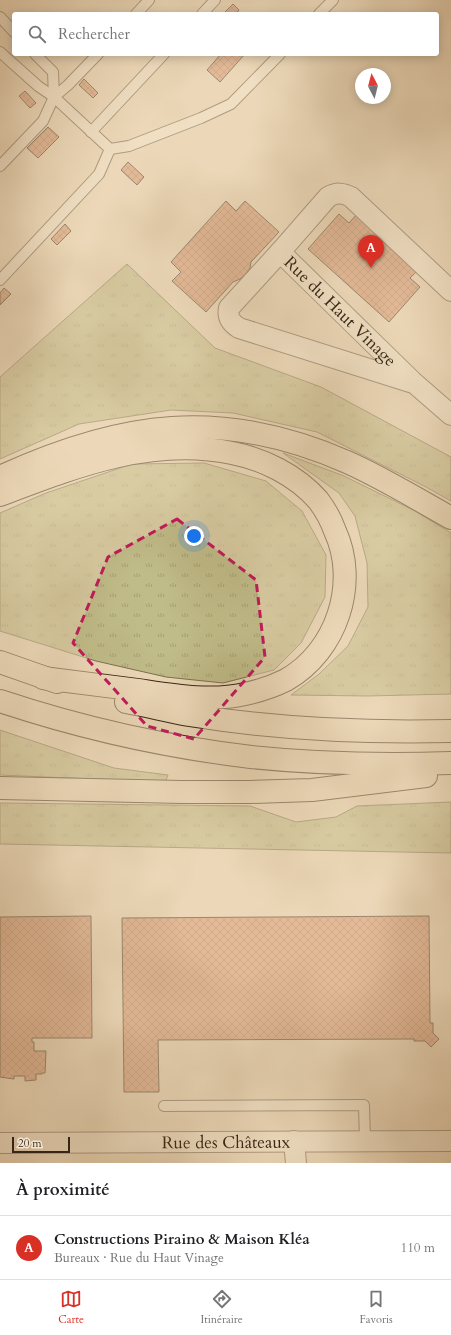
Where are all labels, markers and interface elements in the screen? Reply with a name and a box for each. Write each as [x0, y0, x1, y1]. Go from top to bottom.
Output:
search box [12, 12, 439, 56]
icon: search [26, 23, 48, 45]
text: Rechercher [58, 24, 130, 44]
north arrow [355, 68, 391, 104]
pin: A [358, 235, 384, 268]
street label: Rue du Haut Vinage [279, 251, 402, 371]
your location [184, 526, 204, 546]
street label: Rue des Châteaux [162, 1130, 291, 1154]
scale bar [12, 1135, 70, 1154]
text: 20 m [18, 1136, 42, 1151]
text: À proximité [16, 1178, 110, 1201]
text: Constructions Piraino & Maison Kléa [54, 1229, 310, 1249]
text: A [24, 1239, 34, 1257]
text: 110 m [401, 1239, 435, 1257]
text: Bureaux · Rue du Haut Vinage [54, 1249, 224, 1267]
tab: Carte [58, 1288, 84, 1327]
tab: Itinéraire [200, 1288, 243, 1327]
tab: Favoris [359, 1288, 393, 1327]

